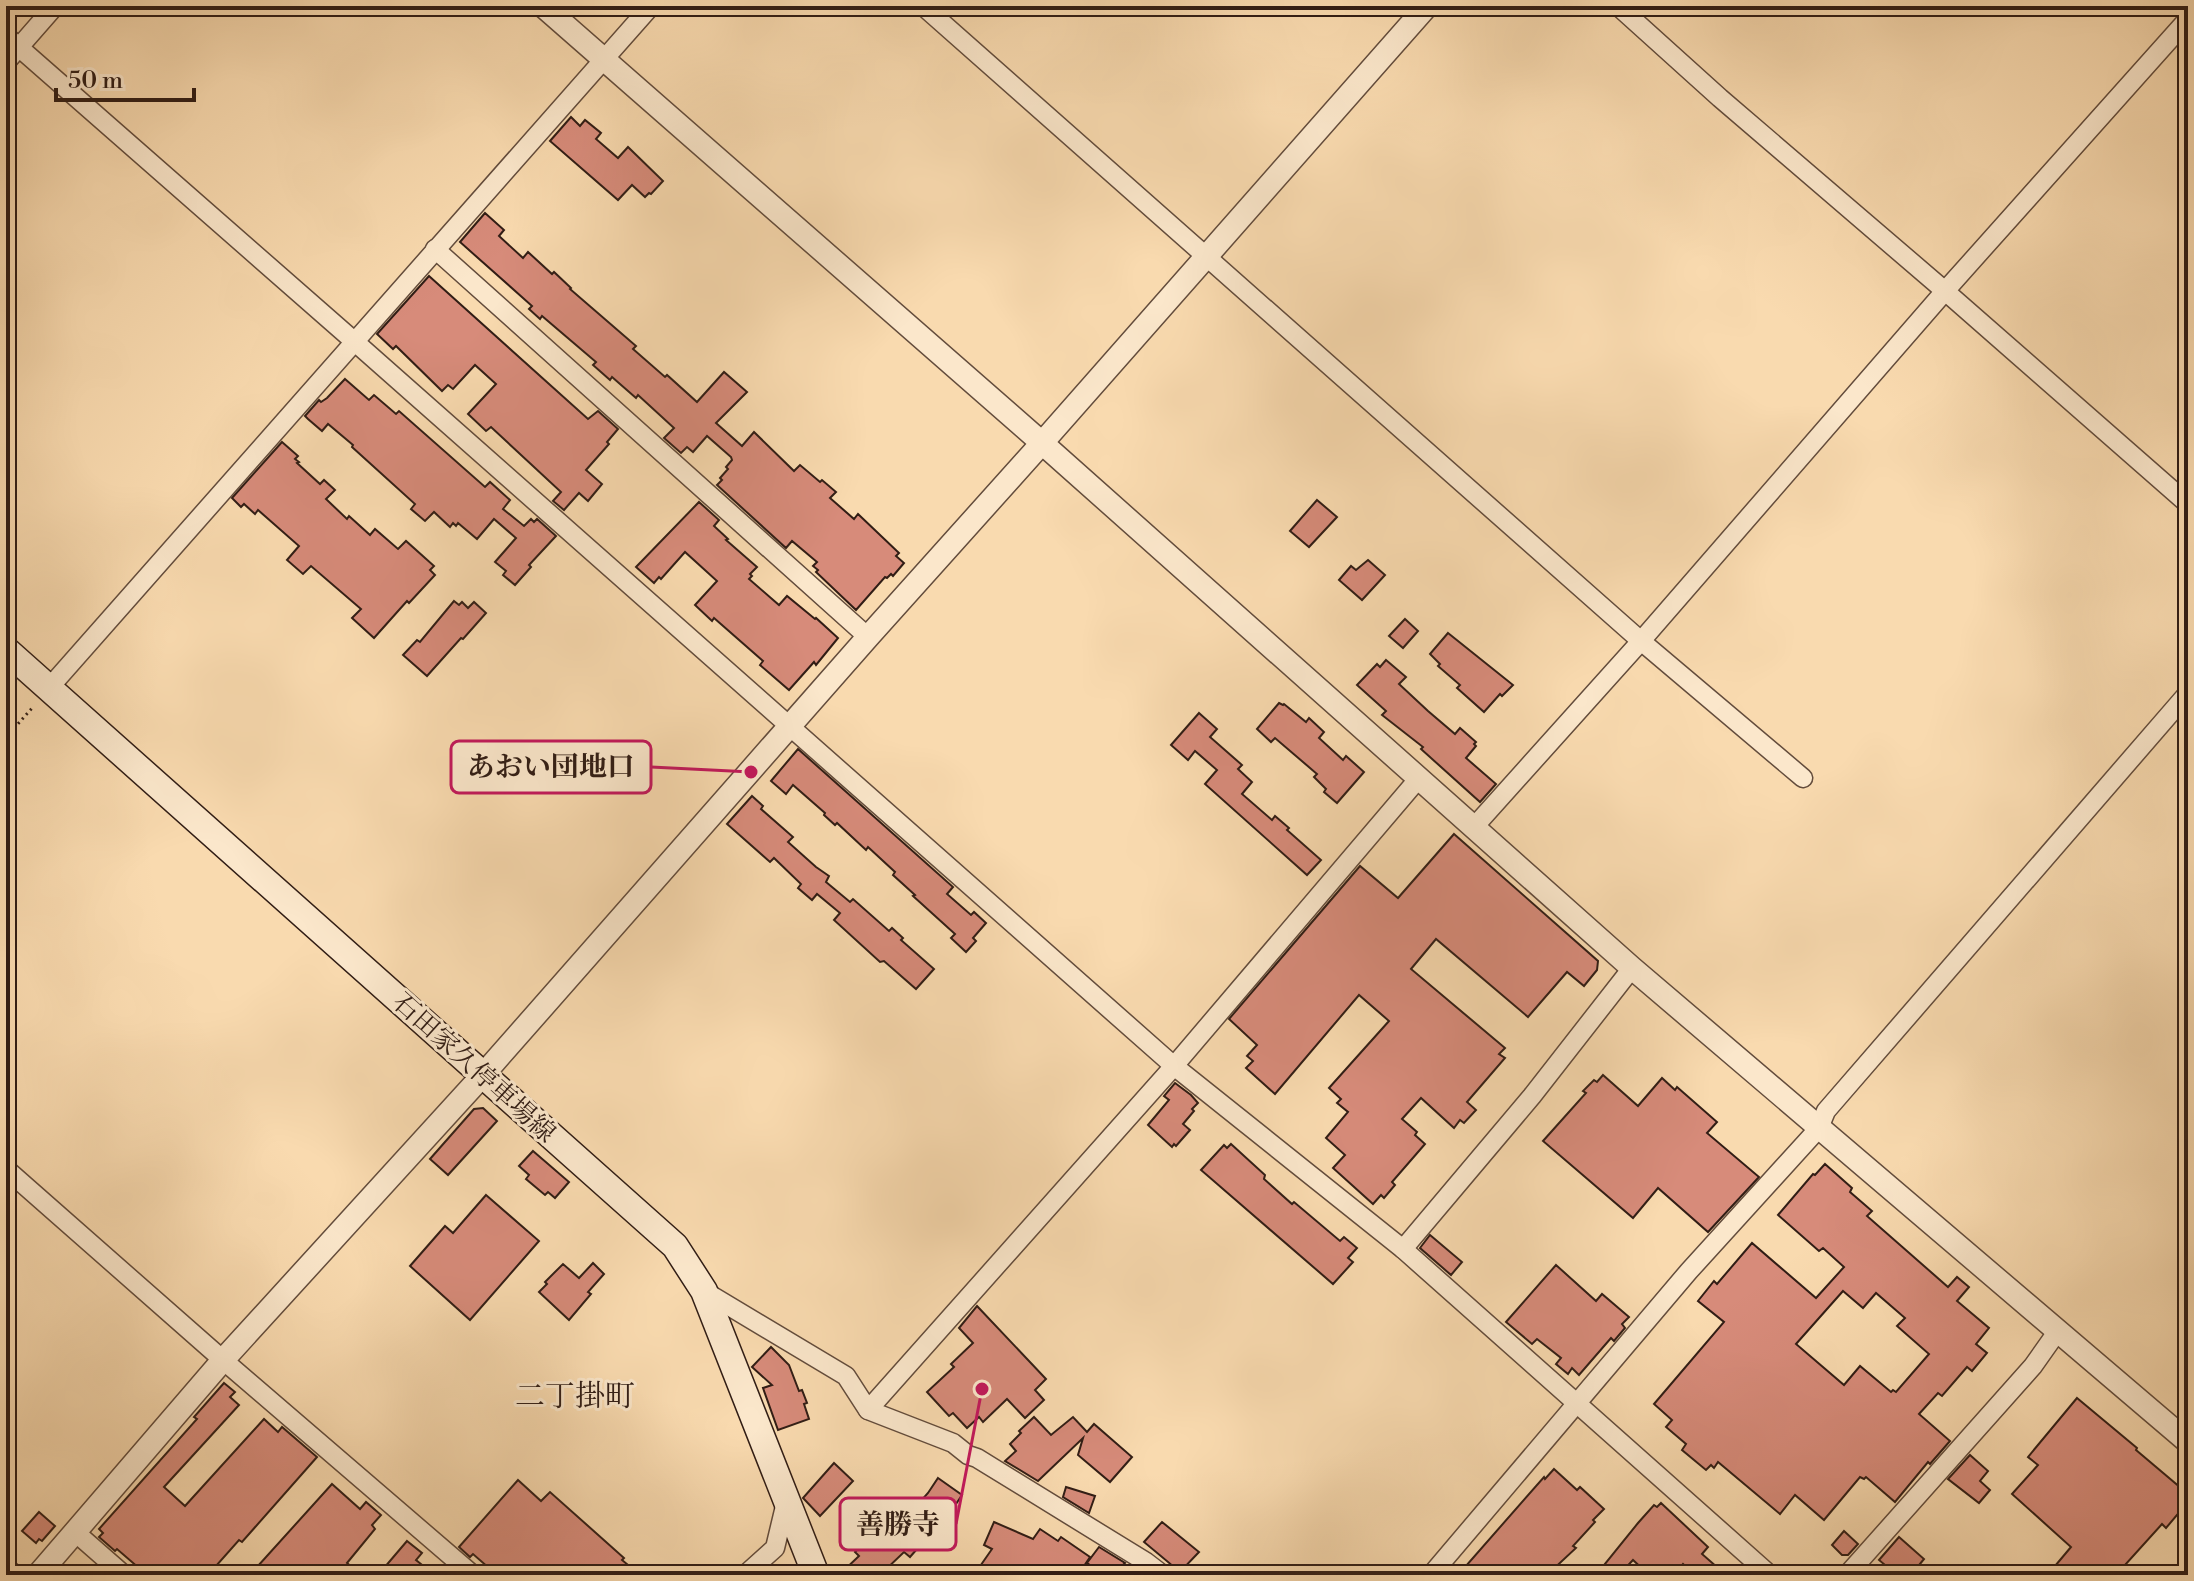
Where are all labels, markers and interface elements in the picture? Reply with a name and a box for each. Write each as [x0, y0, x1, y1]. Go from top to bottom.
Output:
scale bar [56, 52, 194, 102]
text: 50 m [68, 66, 123, 96]
callout: あおい団地口 [451, 741, 651, 793]
text: あおい団地口 [467, 750, 635, 785]
street label: 石田家久停車場線 [386, 987, 562, 1149]
district label: 二丁掛町 [515, 1378, 635, 1416]
callout: 善勝寺 [840, 1498, 956, 1550]
text: 善勝寺 [856, 1508, 940, 1543]

